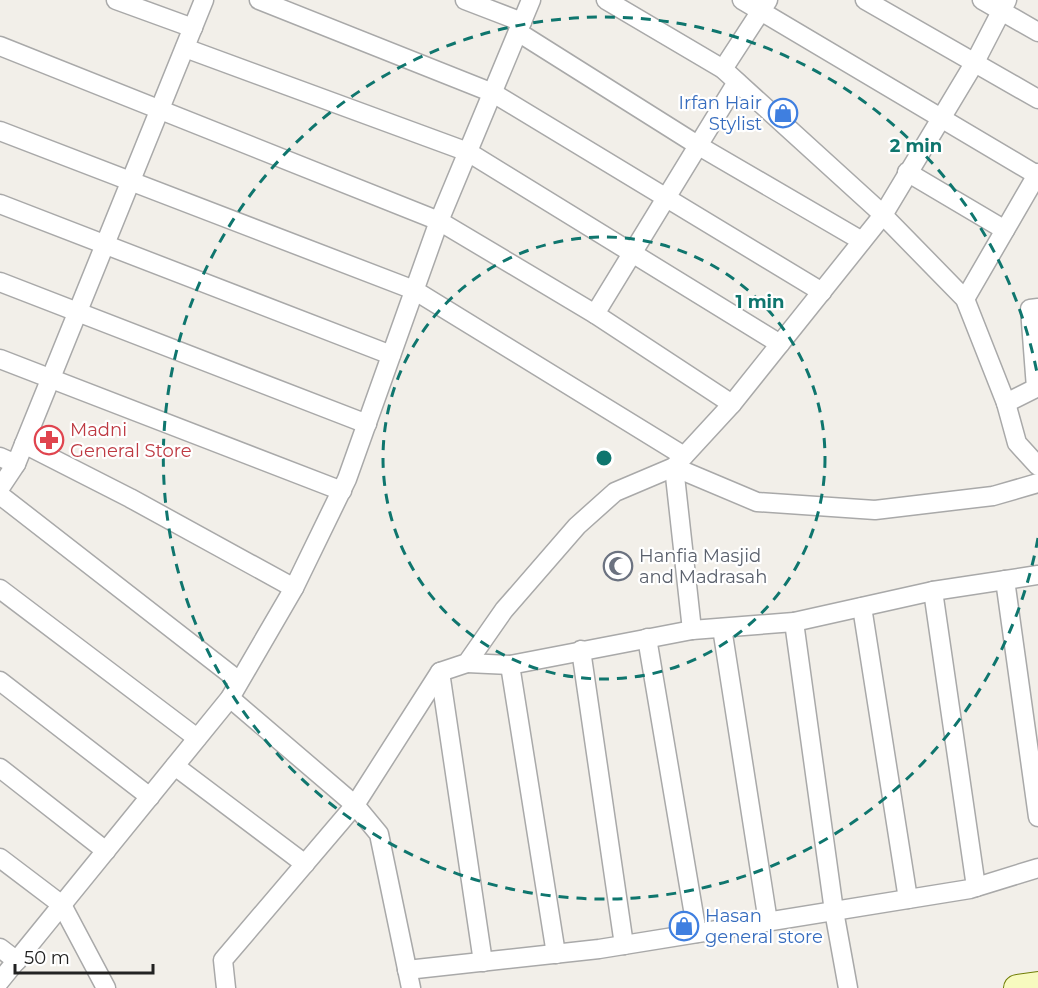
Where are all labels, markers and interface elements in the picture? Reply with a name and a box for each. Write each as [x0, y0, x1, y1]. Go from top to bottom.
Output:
place label: Irfan Hair Stylist [679, 92, 762, 135]
shop icon: Irfan Hair Stylist [767, 97, 799, 129]
text: 2 min [890, 135, 942, 157]
text: 1 min [736, 291, 784, 313]
place label: Madni General Store [70, 419, 192, 462]
pharmacy icon: Madni General Store [33, 424, 65, 456]
centre of rings [594, 448, 614, 468]
place label: Hanfia Masjid and Madrasah [639, 545, 767, 588]
mosque icon: Hanfia Masjid and Madrasah [602, 550, 634, 582]
place label: Hasan general store [705, 905, 823, 948]
shop icon: Hasan general store [668, 910, 700, 942]
scale bar [15, 937, 153, 975]
text: 50 m [24, 947, 70, 969]

